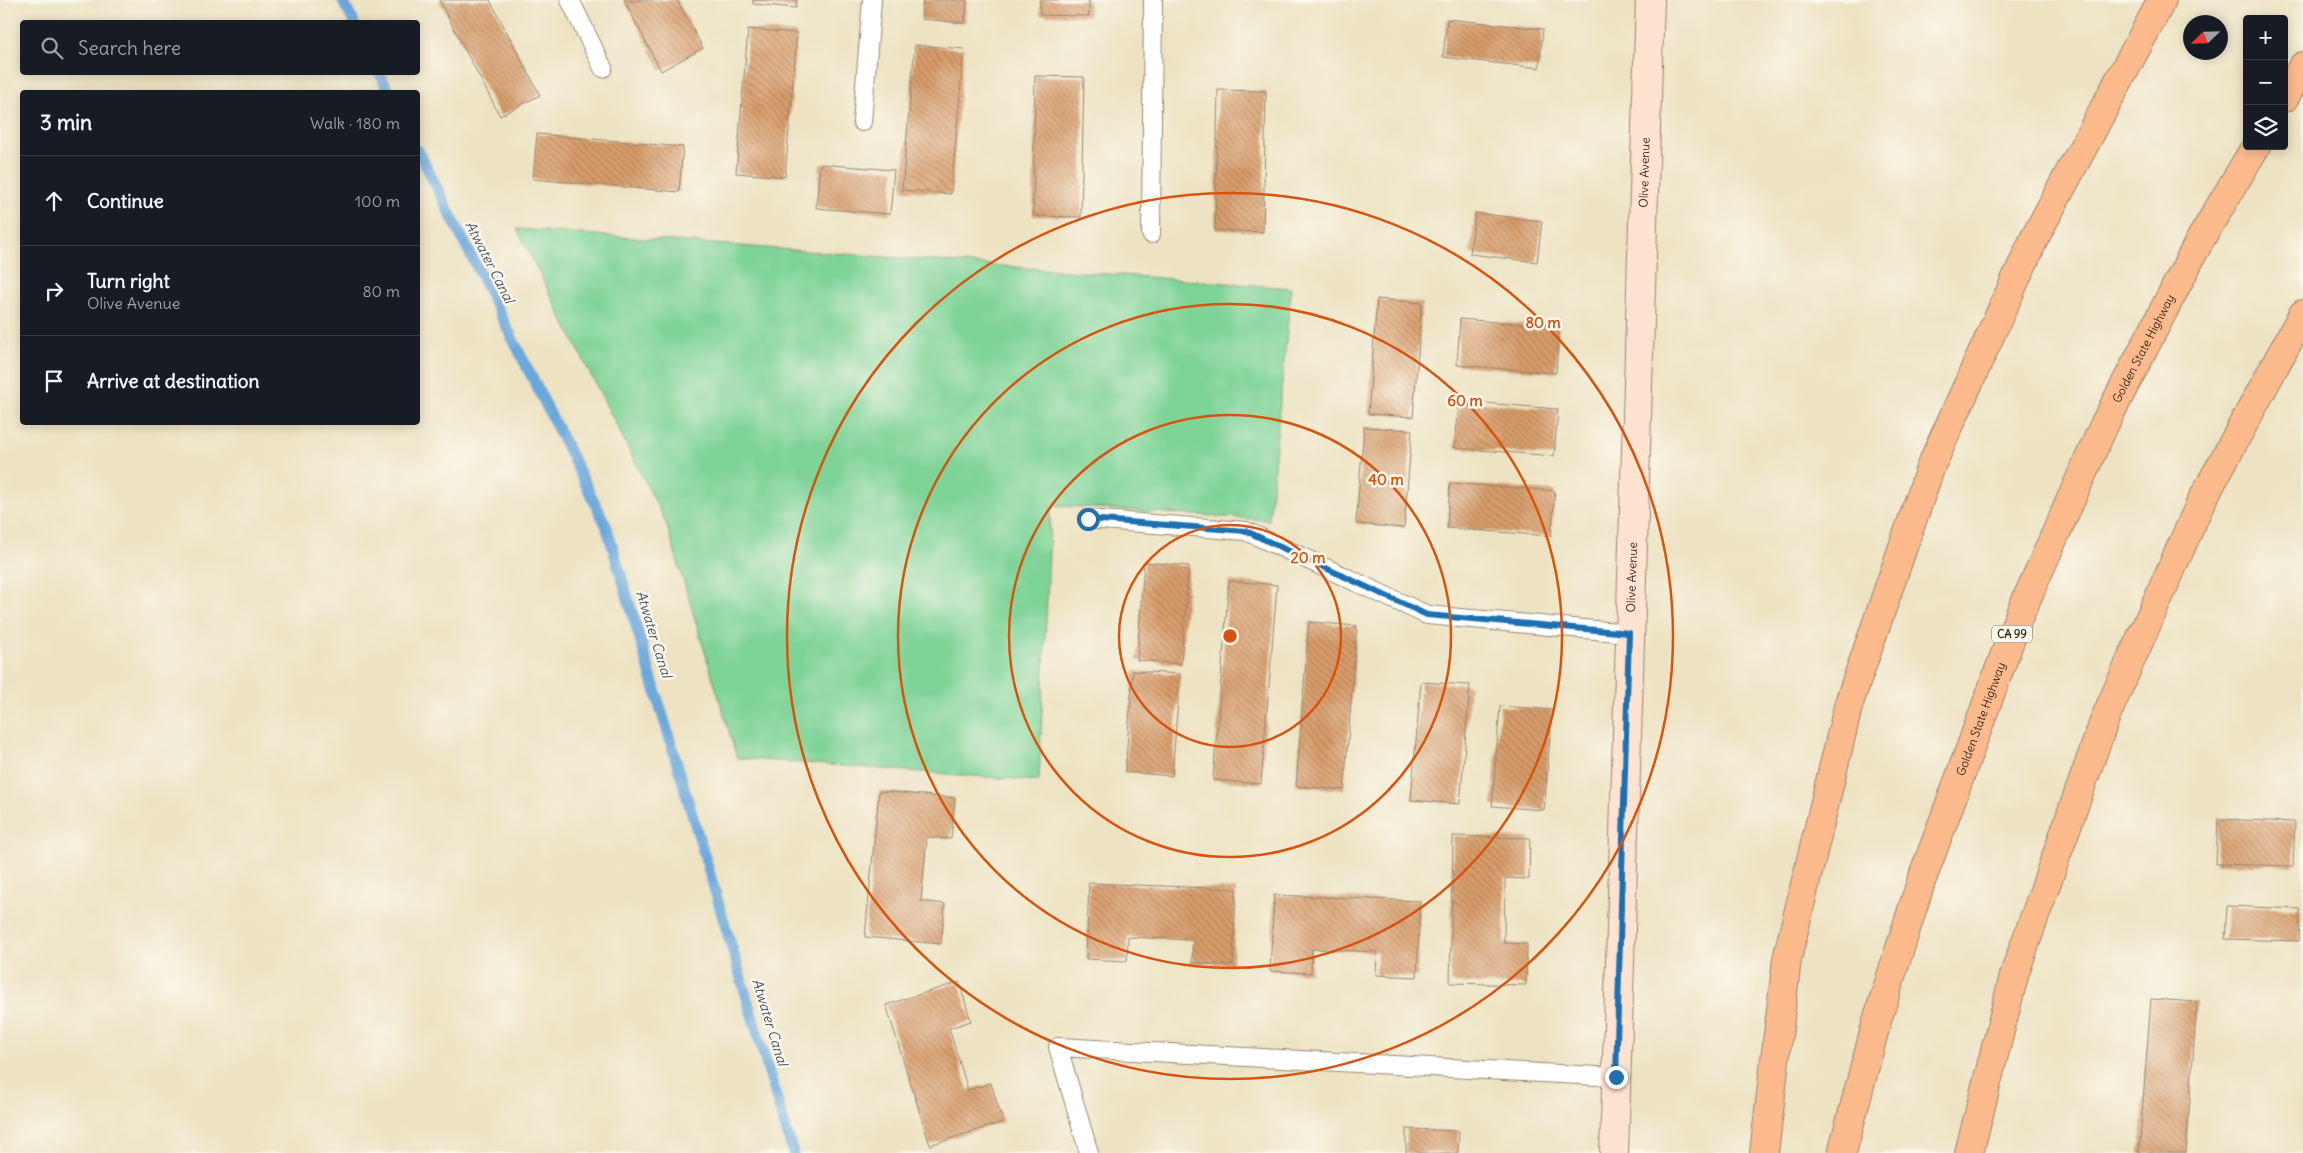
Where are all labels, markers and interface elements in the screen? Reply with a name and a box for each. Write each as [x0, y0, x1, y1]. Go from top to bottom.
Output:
north arrow [2183, 15, 2228, 60]
map controls [2243, 15, 2288, 150]
button: + [2243, 15, 2288, 60]
search box [20, 20, 420, 75]
icon: search [38, 34, 66, 62]
text: Search here [78, 36, 181, 60]
button: − [2243, 60, 2288, 105]
button: layers [2243, 105, 2288, 150]
text: 3 min [40, 109, 92, 136]
text: Walk · 180 m [310, 113, 400, 133]
street label: Olive Avenue [1636, 137, 1653, 208]
icon: ahead [40, 187, 68, 215]
text: Continue [87, 189, 164, 213]
text: 100 m [355, 191, 400, 211]
water label: Atwater Canal [462, 218, 519, 308]
text: Turn right [87, 269, 170, 293]
icon: right [40, 277, 68, 305]
text: 80 m [362, 281, 400, 301]
street label: Golden State Highway [2109, 292, 2177, 405]
text: Olive Avenue [87, 293, 180, 313]
text: 80 m [1525, 313, 1561, 332]
icon: arrive [40, 367, 68, 395]
text: Arrive at destination [87, 369, 260, 393]
text: 60 m [1447, 391, 1483, 410]
text: 40 m [1368, 470, 1404, 489]
route start [1077, 508, 1100, 531]
street label: Olive Avenue [1623, 542, 1640, 613]
text: 20 m [1291, 548, 1325, 567]
water label: Atwater Canal [632, 588, 676, 681]
road number: CA 99 [1992, 626, 2032, 642]
centre of rings [1221, 627, 1239, 645]
street label: Golden State Highway [1953, 660, 2008, 778]
water label: Atwater Canal [748, 976, 792, 1069]
route end [1605, 1066, 1628, 1089]

